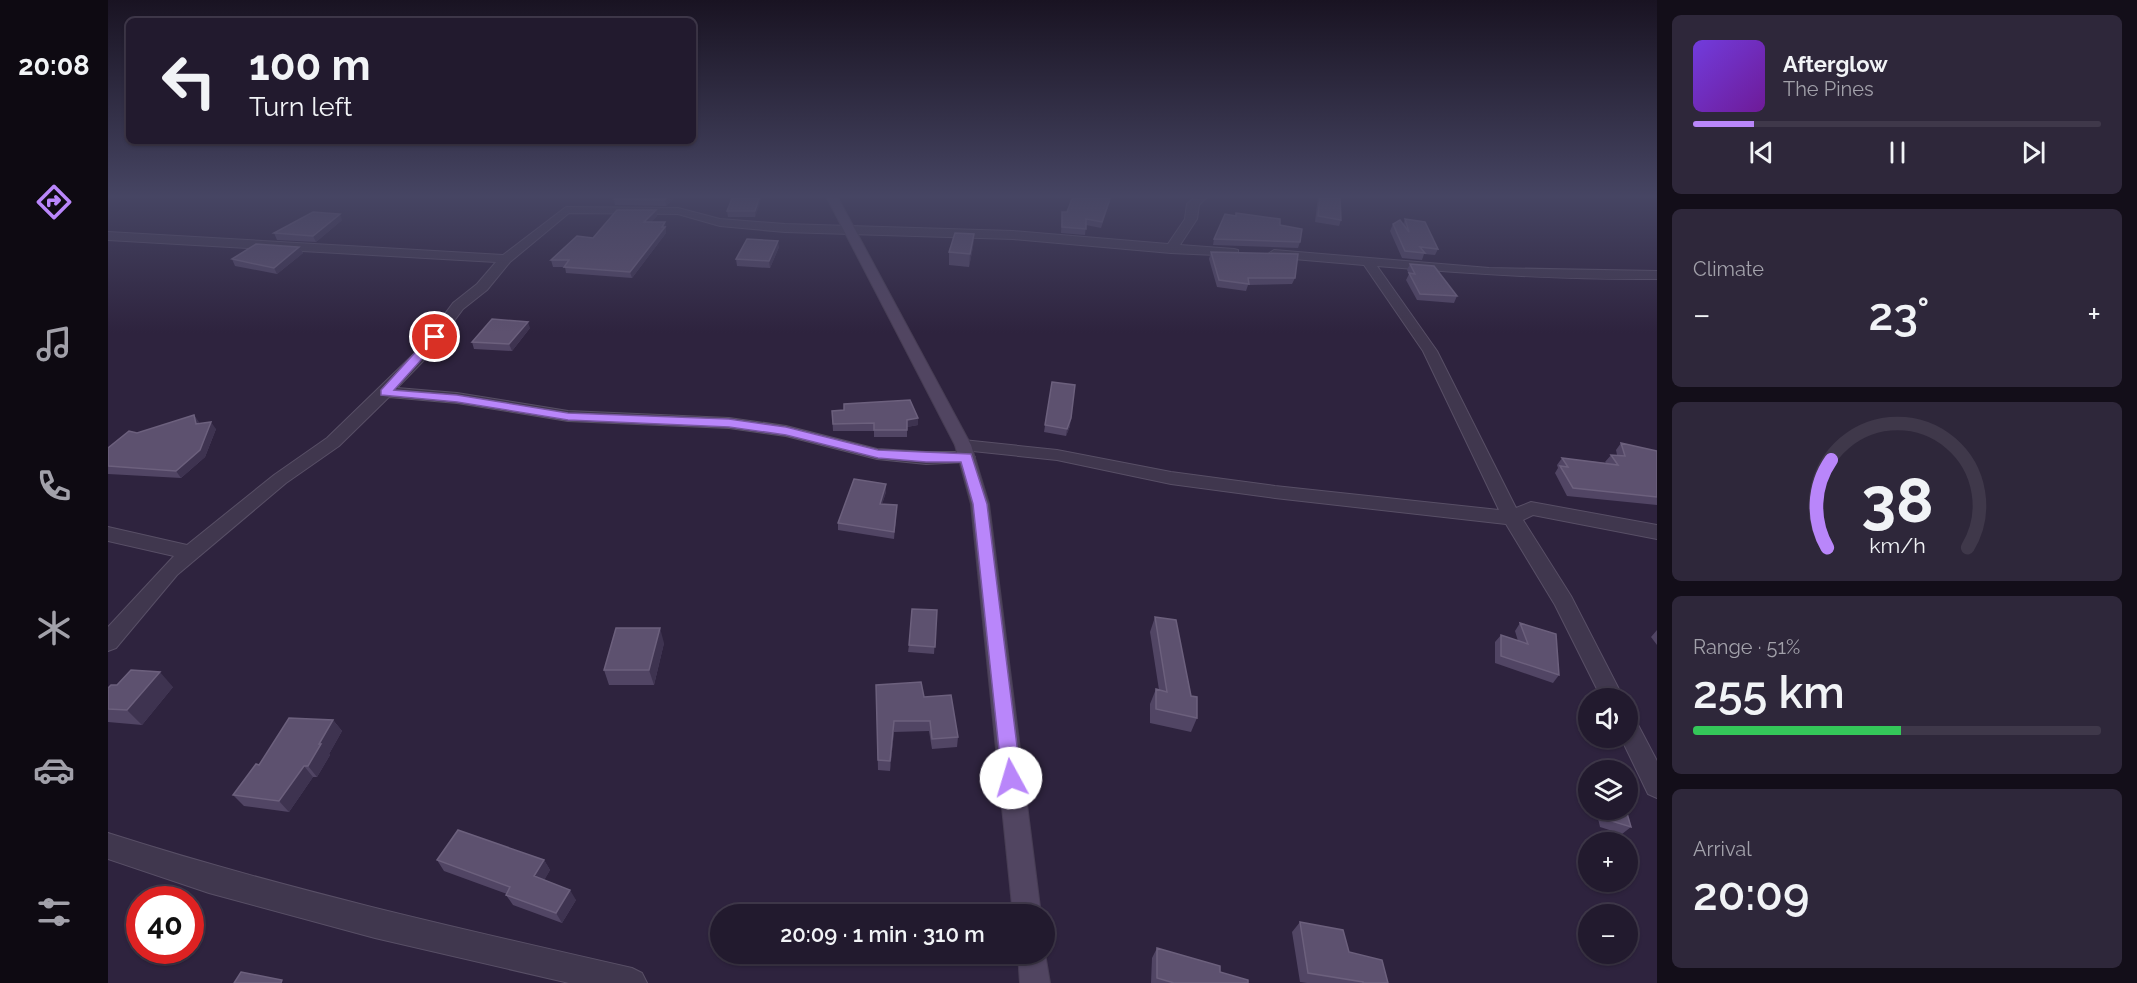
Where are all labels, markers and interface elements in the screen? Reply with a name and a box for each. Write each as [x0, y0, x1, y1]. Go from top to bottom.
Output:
text: 100 m [249, 41, 371, 90]
icon: left [150, 42, 228, 120]
text: 20:08 [18, 50, 90, 81]
text: Afterglow [1783, 51, 1888, 77]
text: The Pines [1783, 77, 1874, 101]
text: Turn left [249, 91, 352, 122]
icon: previous [1745, 136, 1778, 169]
icon: pause [1881, 136, 1914, 169]
icon: next [2017, 136, 2050, 169]
icon: directions [33, 181, 75, 223]
text: Climate [1693, 257, 1764, 281]
text: 23° [1869, 288, 1930, 341]
text: − [1693, 295, 1711, 334]
text: + [2087, 295, 2101, 334]
pin [409, 311, 460, 362]
icon: arrive [418, 320, 451, 353]
icon: music [33, 323, 75, 365]
text: 38 [1861, 464, 1933, 538]
icon: phone [33, 465, 75, 507]
text: km/h [1869, 534, 1925, 559]
icon: climate [33, 607, 75, 649]
text: Range · 51% [1693, 635, 1800, 659]
text: 255 km [1693, 666, 1845, 719]
map controls [1578, 688, 1638, 964]
button: sound [1578, 688, 1638, 748]
position arrow [979, 746, 1043, 810]
icon: car [33, 749, 75, 791]
button: layers [1578, 760, 1638, 820]
button: + [1578, 832, 1638, 892]
text: Arrival [1693, 837, 1752, 861]
text: 20:09 [1693, 868, 1810, 921]
speed limit sign: 40 [126, 886, 204, 964]
icon: filters [33, 891, 75, 933]
button: − [1578, 904, 1638, 964]
text: 20:09 · 1 min · 310 m [780, 921, 985, 947]

